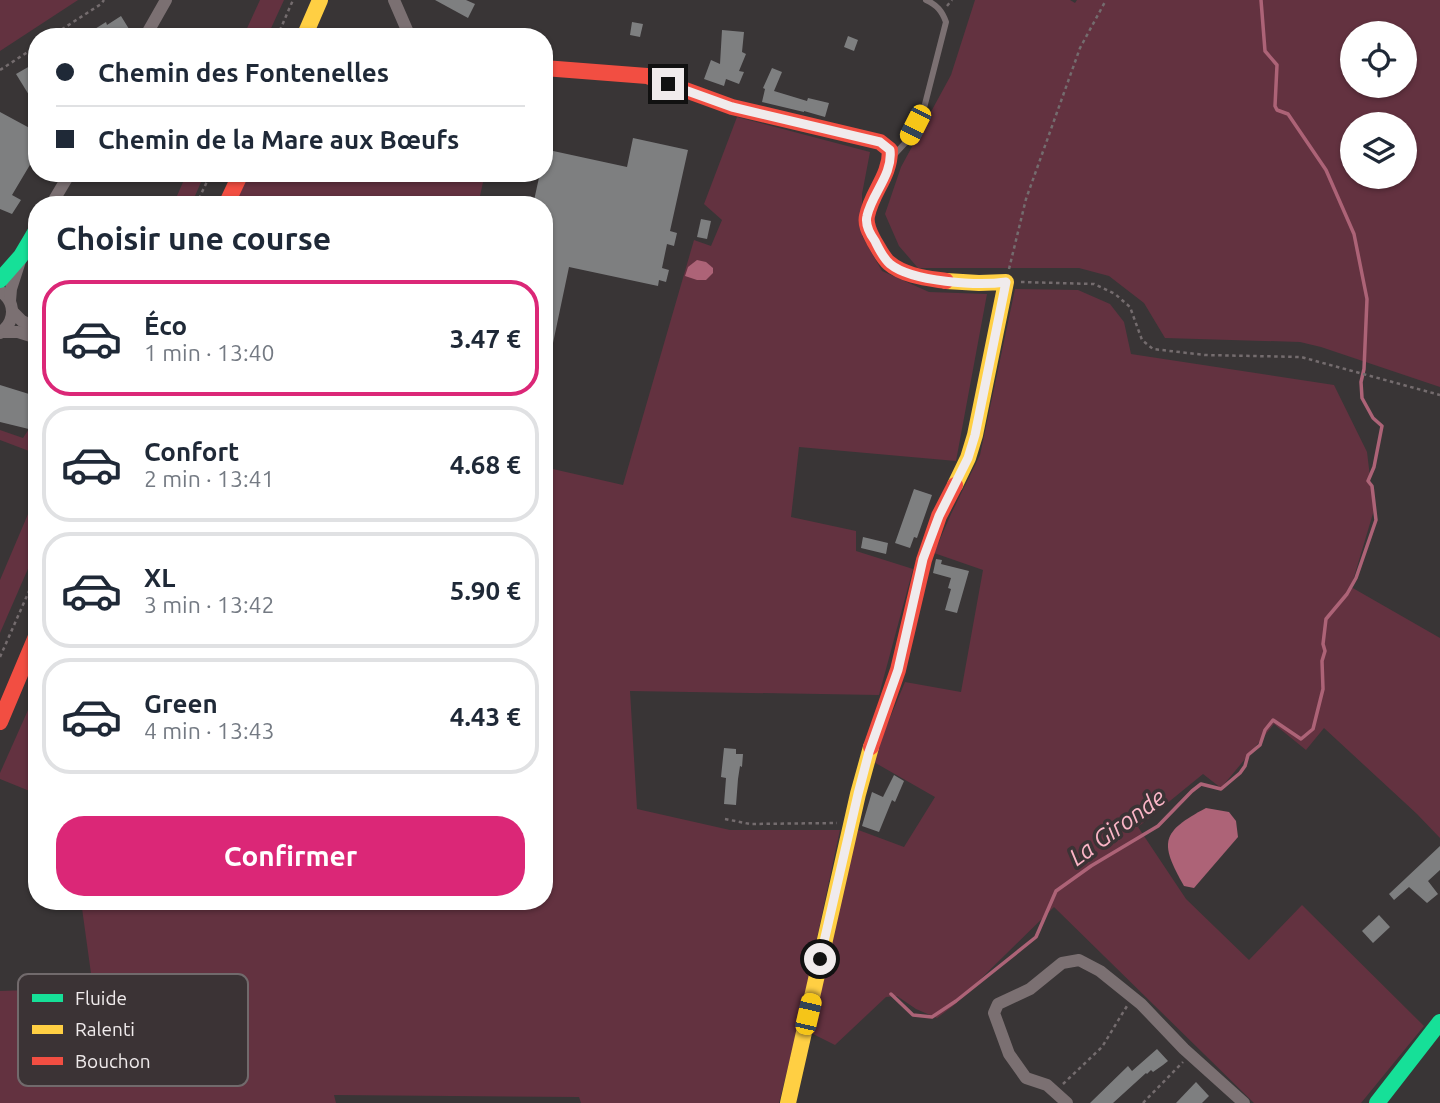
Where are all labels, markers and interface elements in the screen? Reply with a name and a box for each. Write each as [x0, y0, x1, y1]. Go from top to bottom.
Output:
map controls [1340, 21, 1417, 189]
button: locate [1340, 21, 1417, 98]
text: Chemin des Fontenelles [98, 58, 389, 87]
route end [652, 68, 684, 100]
car [897, 102, 934, 148]
button: layers [1340, 112, 1417, 189]
text: Chemin de la Mare aux Bœufs [98, 125, 459, 154]
text: Choisir une course [56, 220, 331, 256]
icon: car [60, 307, 123, 370]
text: Éco [144, 311, 187, 340]
text: 3.47 € [450, 324, 521, 353]
text: 1 min · 13:40 [144, 340, 275, 365]
icon: car [60, 433, 123, 496]
text: Confort [144, 437, 239, 466]
text: 4.68 € [450, 450, 521, 479]
text: 2 min · 13:41 [144, 466, 275, 491]
icon: car [60, 559, 123, 622]
text: XL [144, 563, 175, 592]
text: 5.90 € [450, 576, 521, 605]
text: 3 min · 13:42 [144, 592, 275, 617]
icon: car [60, 685, 123, 748]
text: Green [144, 689, 218, 718]
text: 4.43 € [450, 702, 521, 731]
text: 4 min · 13:43 [144, 718, 275, 743]
water label: La Gironde [1064, 783, 1170, 871]
button: Confirmer [56, 816, 525, 896]
route start [804, 943, 836, 975]
legend [18, 974, 248, 1086]
text: Fluide [75, 987, 127, 1009]
car [794, 991, 823, 1037]
text: Ralenti [75, 1018, 135, 1040]
text: Bouchon [75, 1050, 151, 1072]

